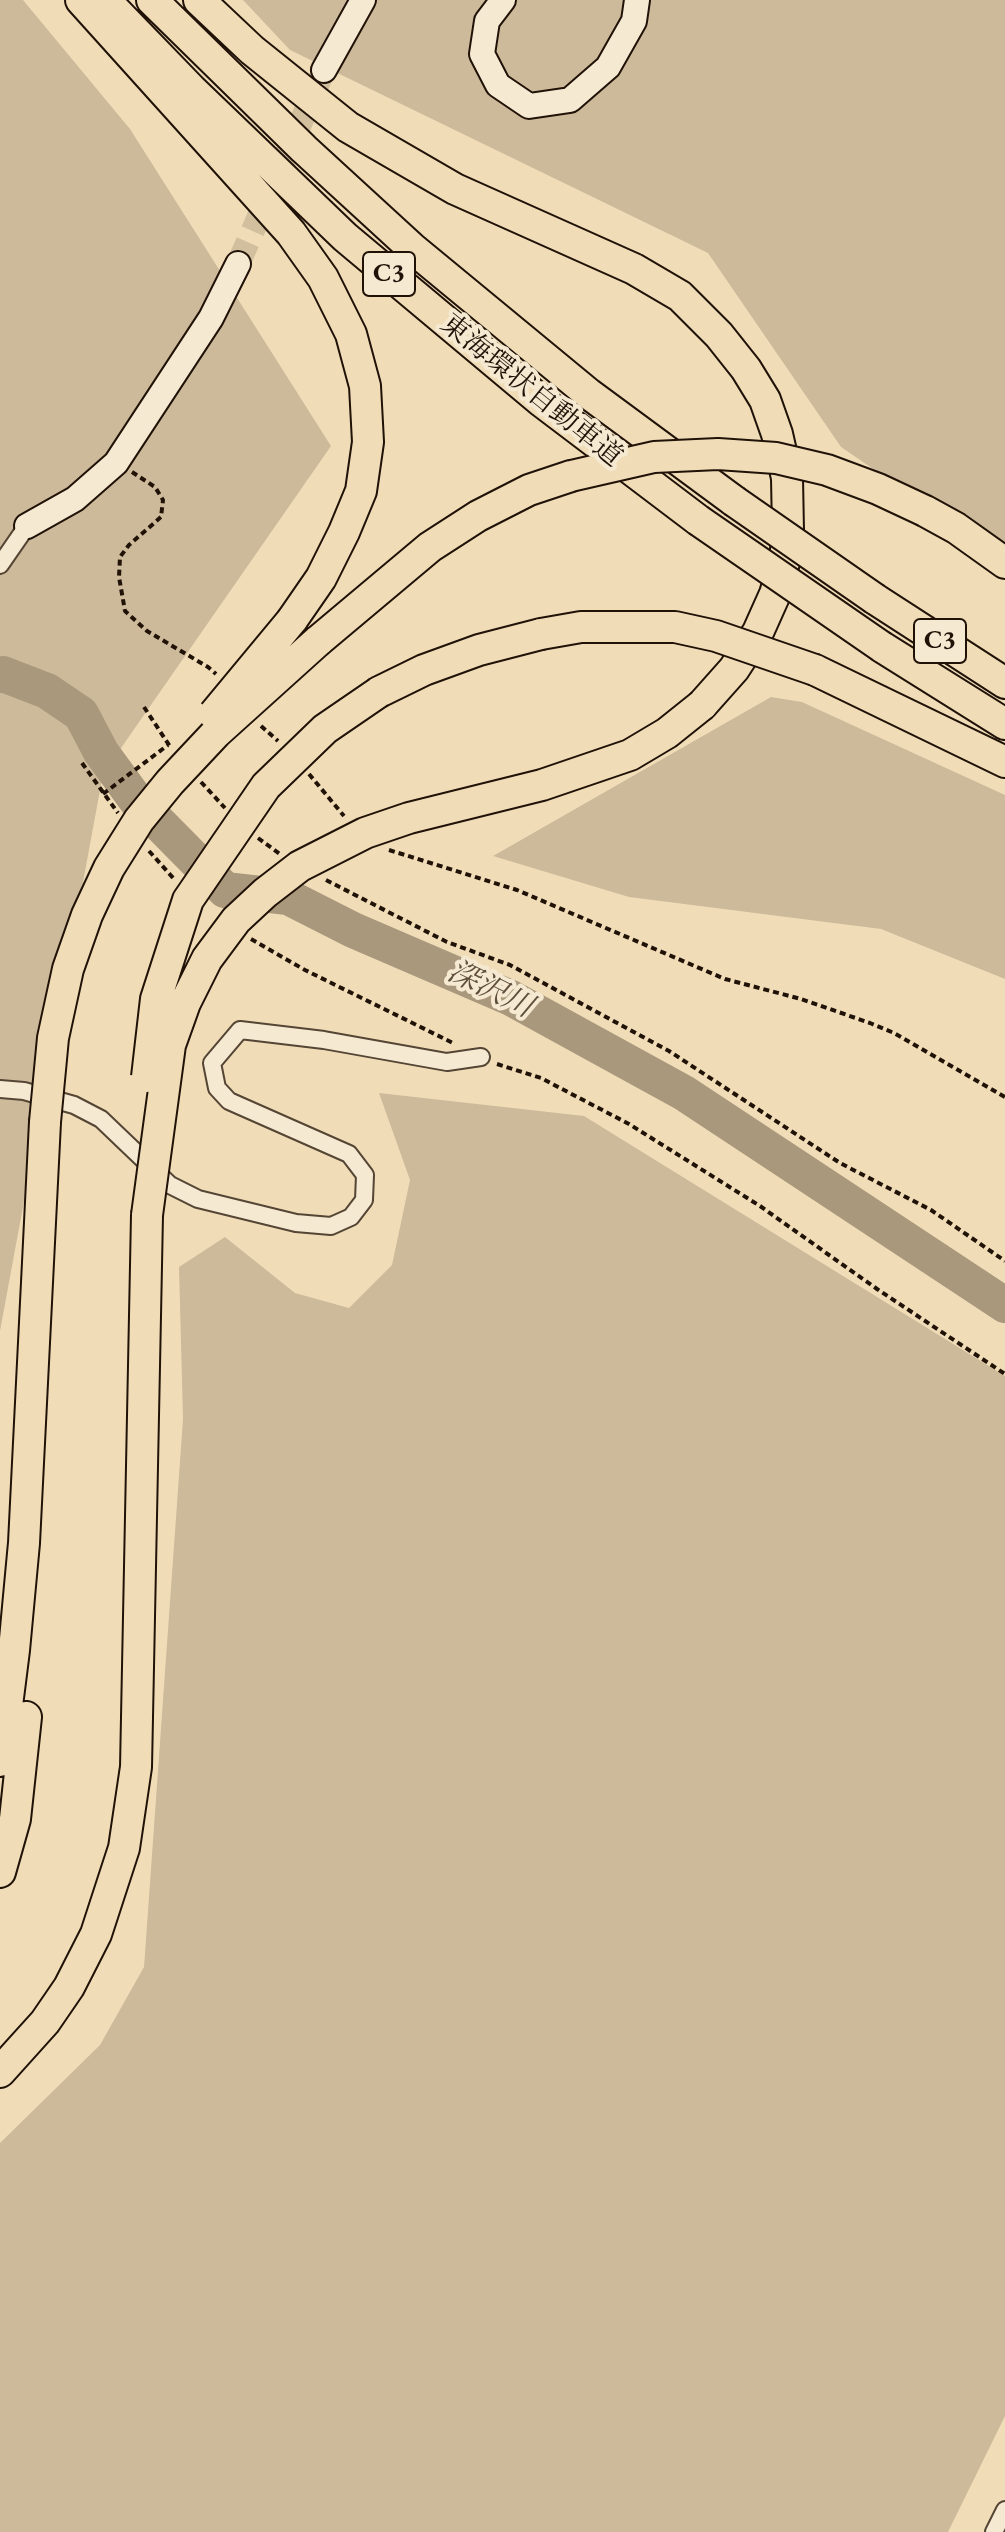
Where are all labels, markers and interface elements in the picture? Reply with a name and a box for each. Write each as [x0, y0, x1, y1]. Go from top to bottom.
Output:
road number: C3 [363, 252, 415, 296]
street label: 東海環状自動車道 [433, 307, 629, 475]
road number: C3 [914, 619, 966, 663]
water label: 深沢川 [442, 954, 538, 1026]

